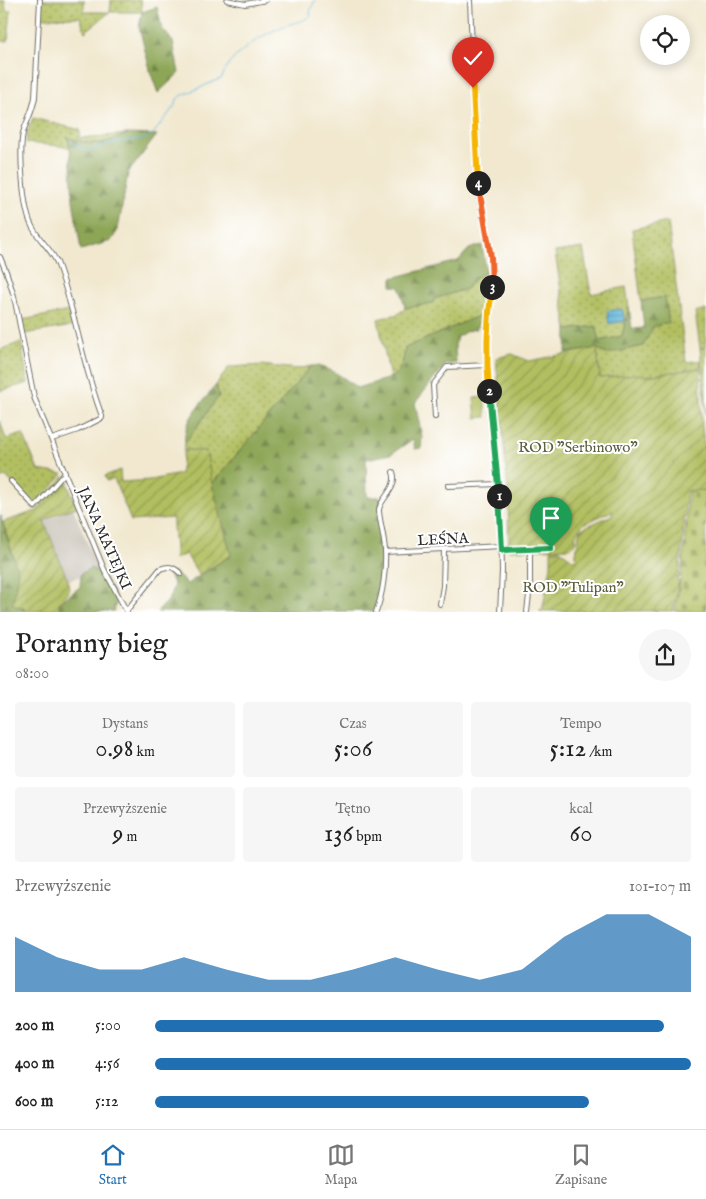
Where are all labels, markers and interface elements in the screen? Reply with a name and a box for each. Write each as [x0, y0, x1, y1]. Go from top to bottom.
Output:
map controls [640, 15, 690, 65]
button: locate [640, 15, 690, 65]
pin [452, 37, 494, 88]
icon: check [459, 44, 487, 72]
pin: 4 [466, 170, 490, 196]
text: 4 [475, 174, 482, 192]
pin: 3 [480, 274, 504, 300]
text: 3 [490, 278, 495, 296]
pin: 2 [476, 378, 502, 404]
text: 2 [486, 382, 493, 400]
park label: ROD "Serbinowo" [518, 438, 638, 457]
street label: JANA MATEJKI [73, 482, 136, 593]
pin: 1 [486, 484, 512, 508]
text: 1 [497, 487, 502, 505]
pin [530, 497, 572, 548]
icon: arrive [537, 504, 565, 532]
street label: LEŚNA [417, 529, 470, 550]
park label: ROD "Tulipan" [522, 578, 624, 597]
text: Poranny bieg [15, 627, 168, 662]
button: share [639, 629, 691, 681]
text: 08:00 [15, 664, 49, 684]
text: Dystans [102, 715, 148, 733]
text: Czas [339, 715, 367, 733]
text: Tempo [560, 715, 602, 733]
text: 0.98 [95, 733, 133, 765]
text: 5:06 [334, 733, 372, 765]
text: 5:12 [550, 733, 586, 765]
text: km [133, 743, 155, 761]
text: /km [586, 743, 612, 761]
text: Przewyższenie [83, 800, 167, 818]
text: Tętno [335, 800, 371, 818]
text: kcal [569, 800, 593, 818]
text: 9 [113, 818, 124, 850]
text: 136 [324, 818, 353, 850]
text: 60 [570, 818, 592, 850]
text: m [124, 828, 137, 846]
text: bpm [353, 828, 382, 846]
text: Przewyższenie [15, 877, 111, 897]
text: 101–107 m [629, 877, 691, 897]
text: 200 m [15, 1016, 54, 1036]
text: 5:00 [95, 1016, 121, 1036]
text: 400 m [15, 1054, 54, 1074]
text: 4:56 [95, 1054, 120, 1074]
text: 600 m [15, 1092, 53, 1112]
text: 5:12 [95, 1092, 118, 1112]
tab: Start [99, 1141, 127, 1189]
tab: Mapa [325, 1141, 357, 1189]
tab: Zapisane [555, 1141, 607, 1189]

